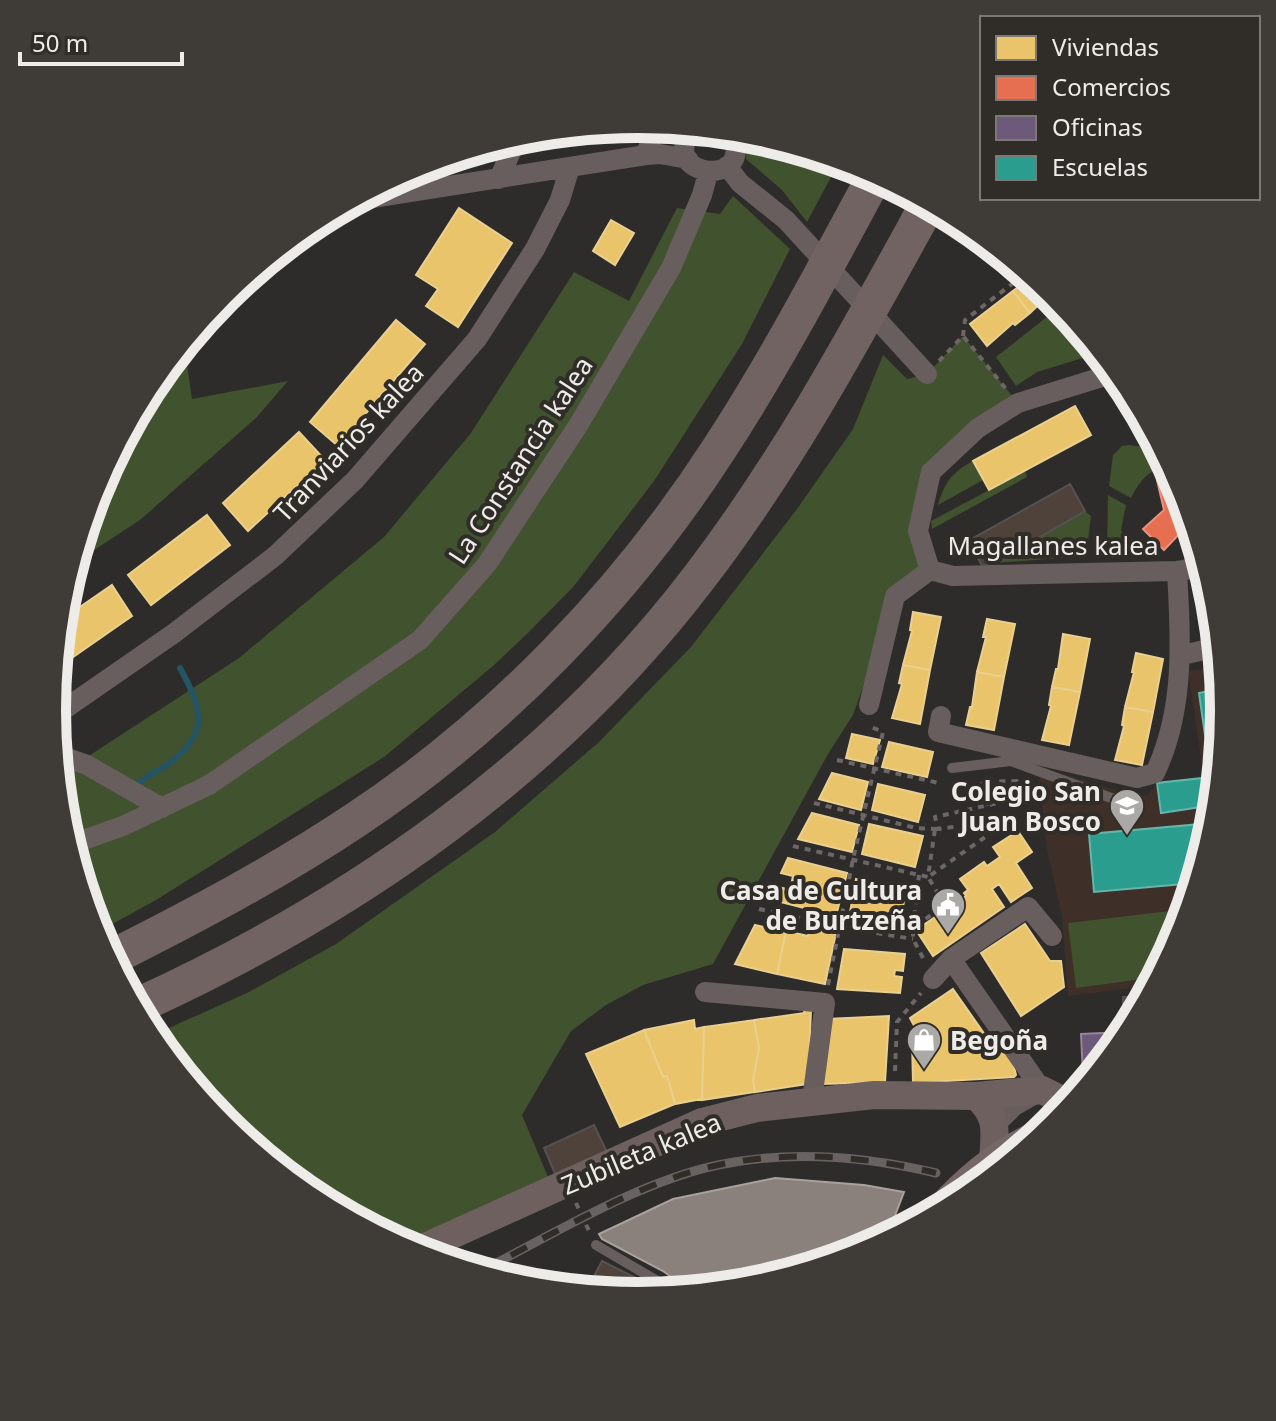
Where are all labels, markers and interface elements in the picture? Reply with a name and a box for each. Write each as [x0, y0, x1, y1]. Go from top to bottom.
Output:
scale bar [20, 16, 182, 66]
legend [980, 16, 1260, 200]
text: 50 m [32, 26, 88, 59]
text: Viviendas [1052, 30, 1159, 63]
text: Comercios [1052, 70, 1171, 103]
text: Oficinas [1052, 110, 1143, 143]
text: Escuelas [1052, 150, 1148, 183]
street label: La Constancia kalea [439, 349, 601, 571]
street label: Tranviarios kalea [265, 355, 431, 529]
street label: Magallanes kalea [947, 527, 1159, 563]
place label: Colegio San Juan Bosco [951, 773, 1101, 839]
school or university icon: Colegio San Juan Bosco [1108, 787, 1146, 837]
place label: Casa de Cultura de Burtzeña [719, 872, 922, 938]
public building icon: Casa de Cultura de Burtzeña [929, 886, 967, 936]
shop icon: Begoña [905, 1021, 943, 1071]
place label: Begoña [950, 1022, 1048, 1058]
street label: Zubileta kalea [556, 1103, 726, 1203]

